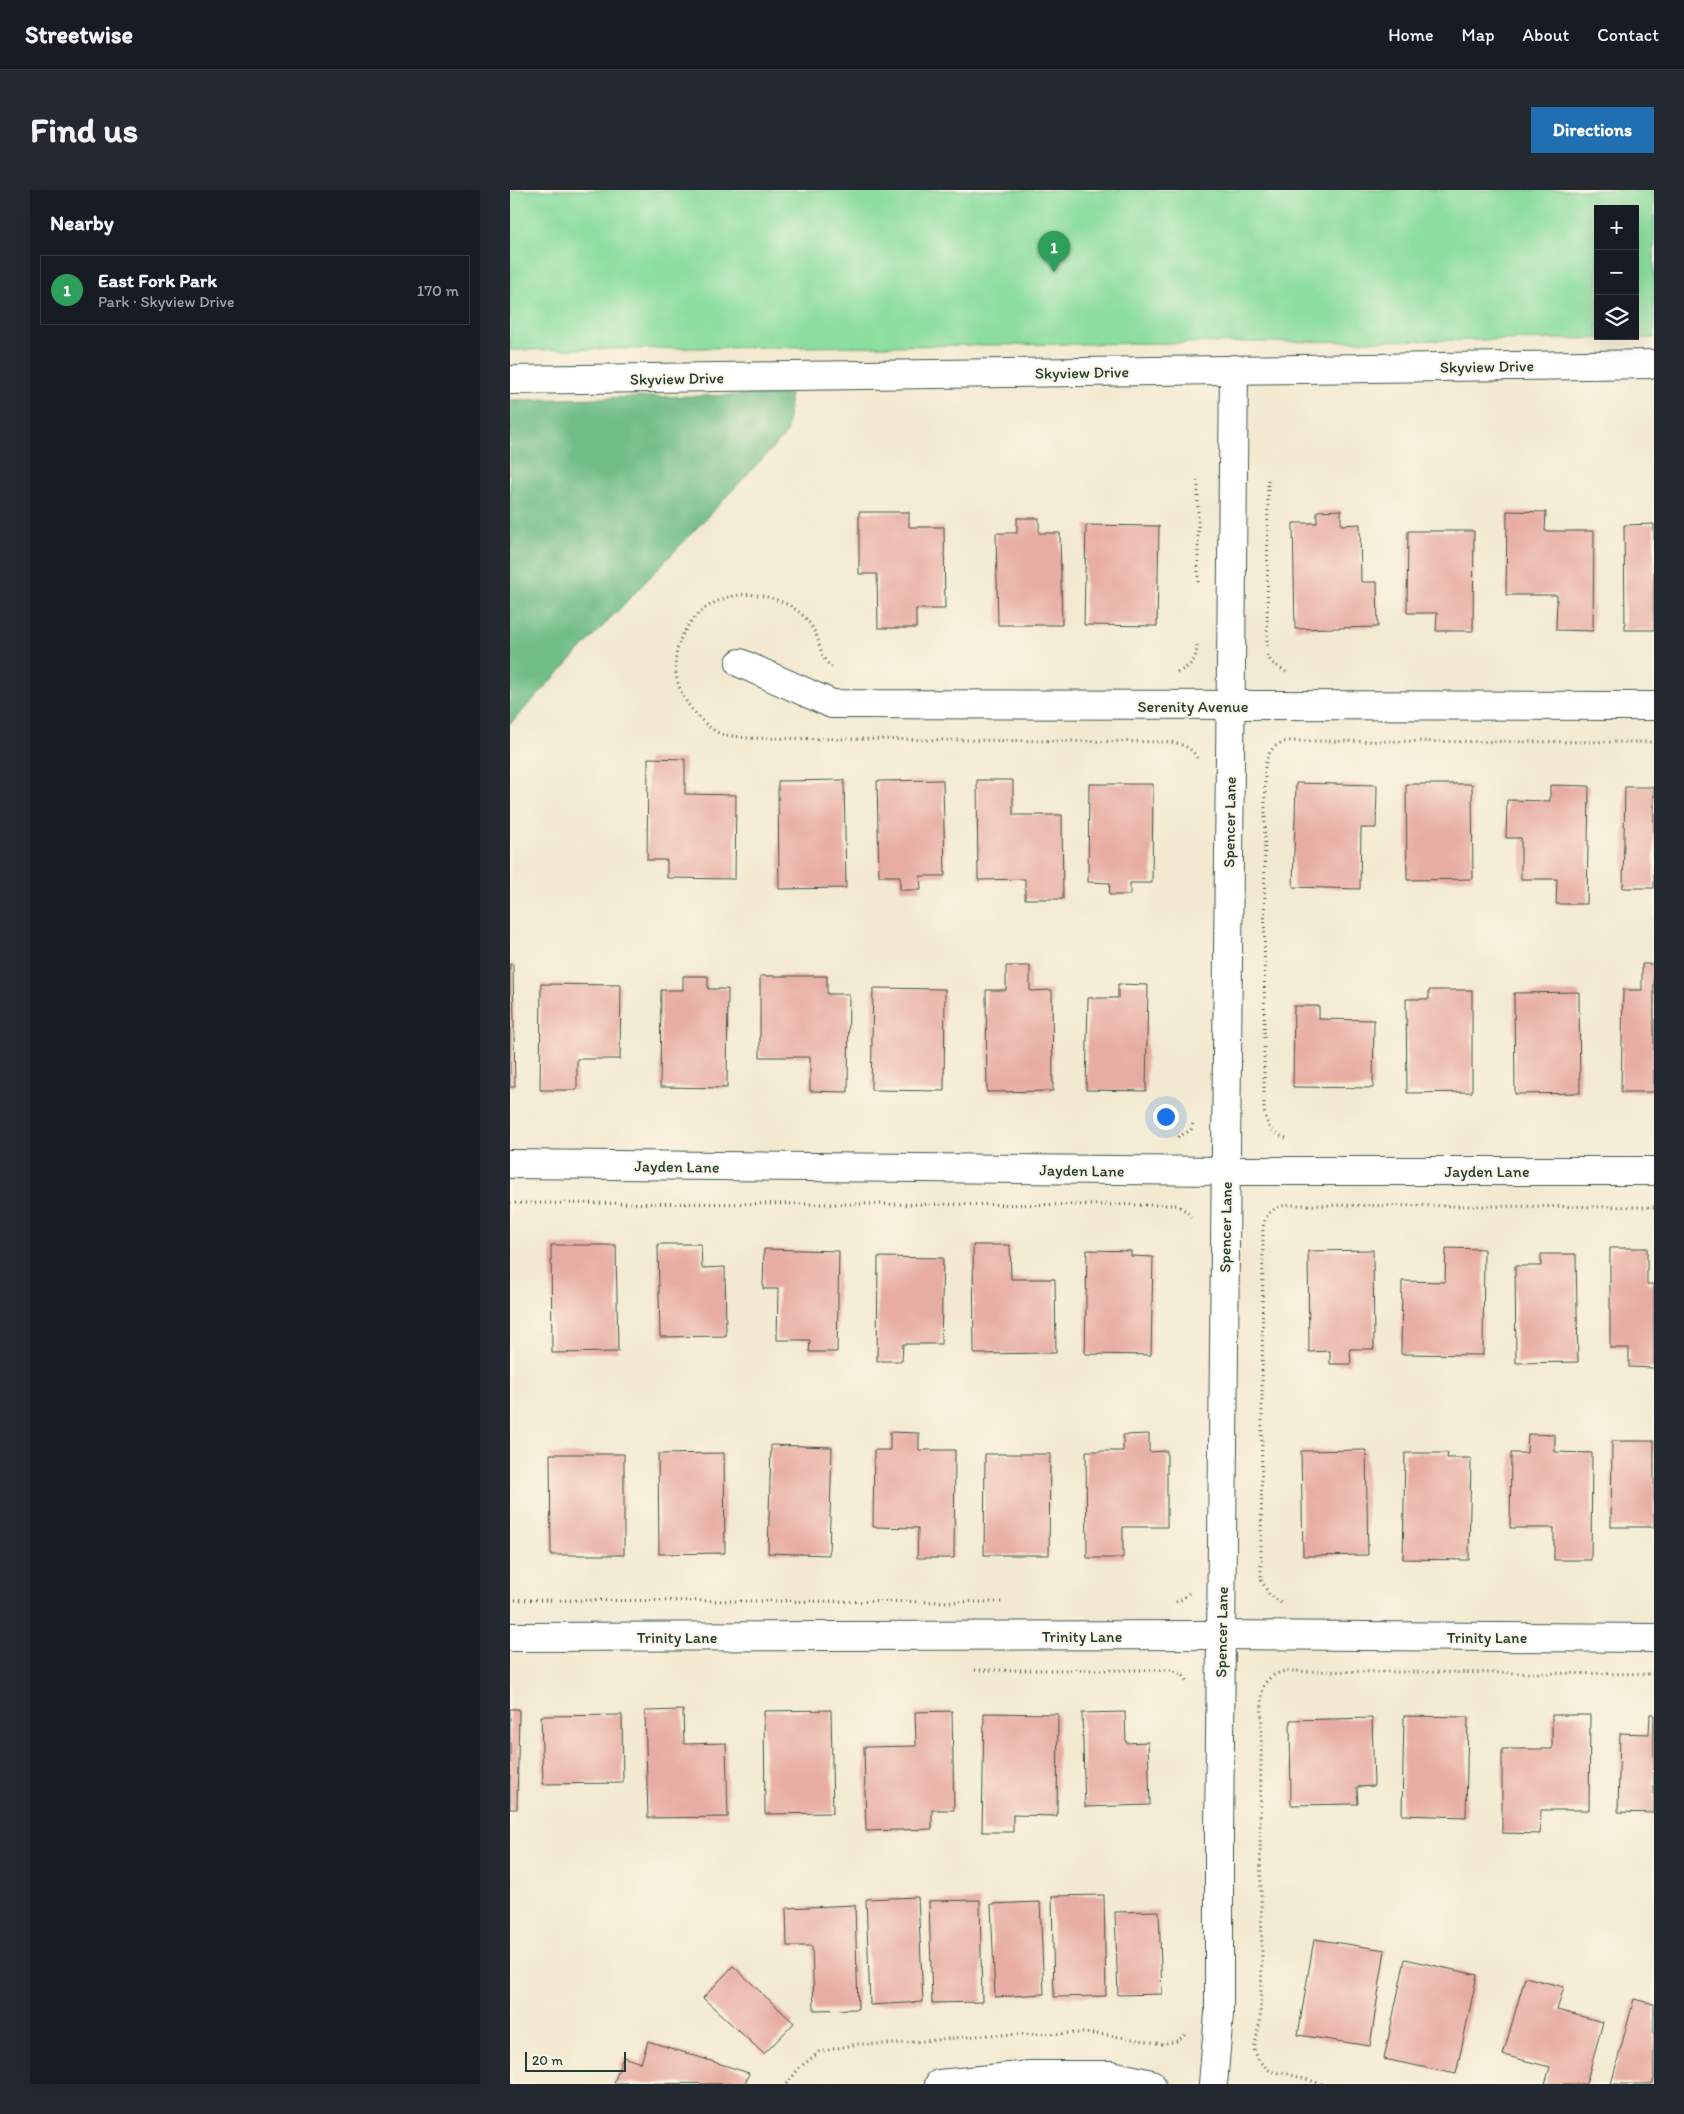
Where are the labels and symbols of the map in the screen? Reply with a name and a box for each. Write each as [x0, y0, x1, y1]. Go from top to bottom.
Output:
pin: 1 [1038, 231, 1070, 272]
street label: Skyview Drive [1440, 356, 1534, 377]
street label: Skyview Drive [1035, 362, 1129, 383]
street label: Skyview Drive [630, 368, 724, 389]
street label: Serenity Avenue [1137, 697, 1249, 716]
street label: Spencer Lane [1219, 776, 1240, 868]
your location [1153, 1104, 1179, 1130]
street label: Jayden Lane [634, 1156, 720, 1177]
street label: Jayden Lane [1039, 1160, 1125, 1181]
street label: Jayden Lane [1444, 1162, 1530, 1181]
street label: Spencer Lane [1215, 1181, 1236, 1273]
street label: Spencer Lane [1211, 1586, 1232, 1678]
street label: Trinity Lane [1042, 1627, 1122, 1646]
street label: Trinity Lane [637, 1628, 717, 1647]
street label: Trinity Lane [1447, 1628, 1527, 1647]
scale bar [525, 2049, 626, 2072]

